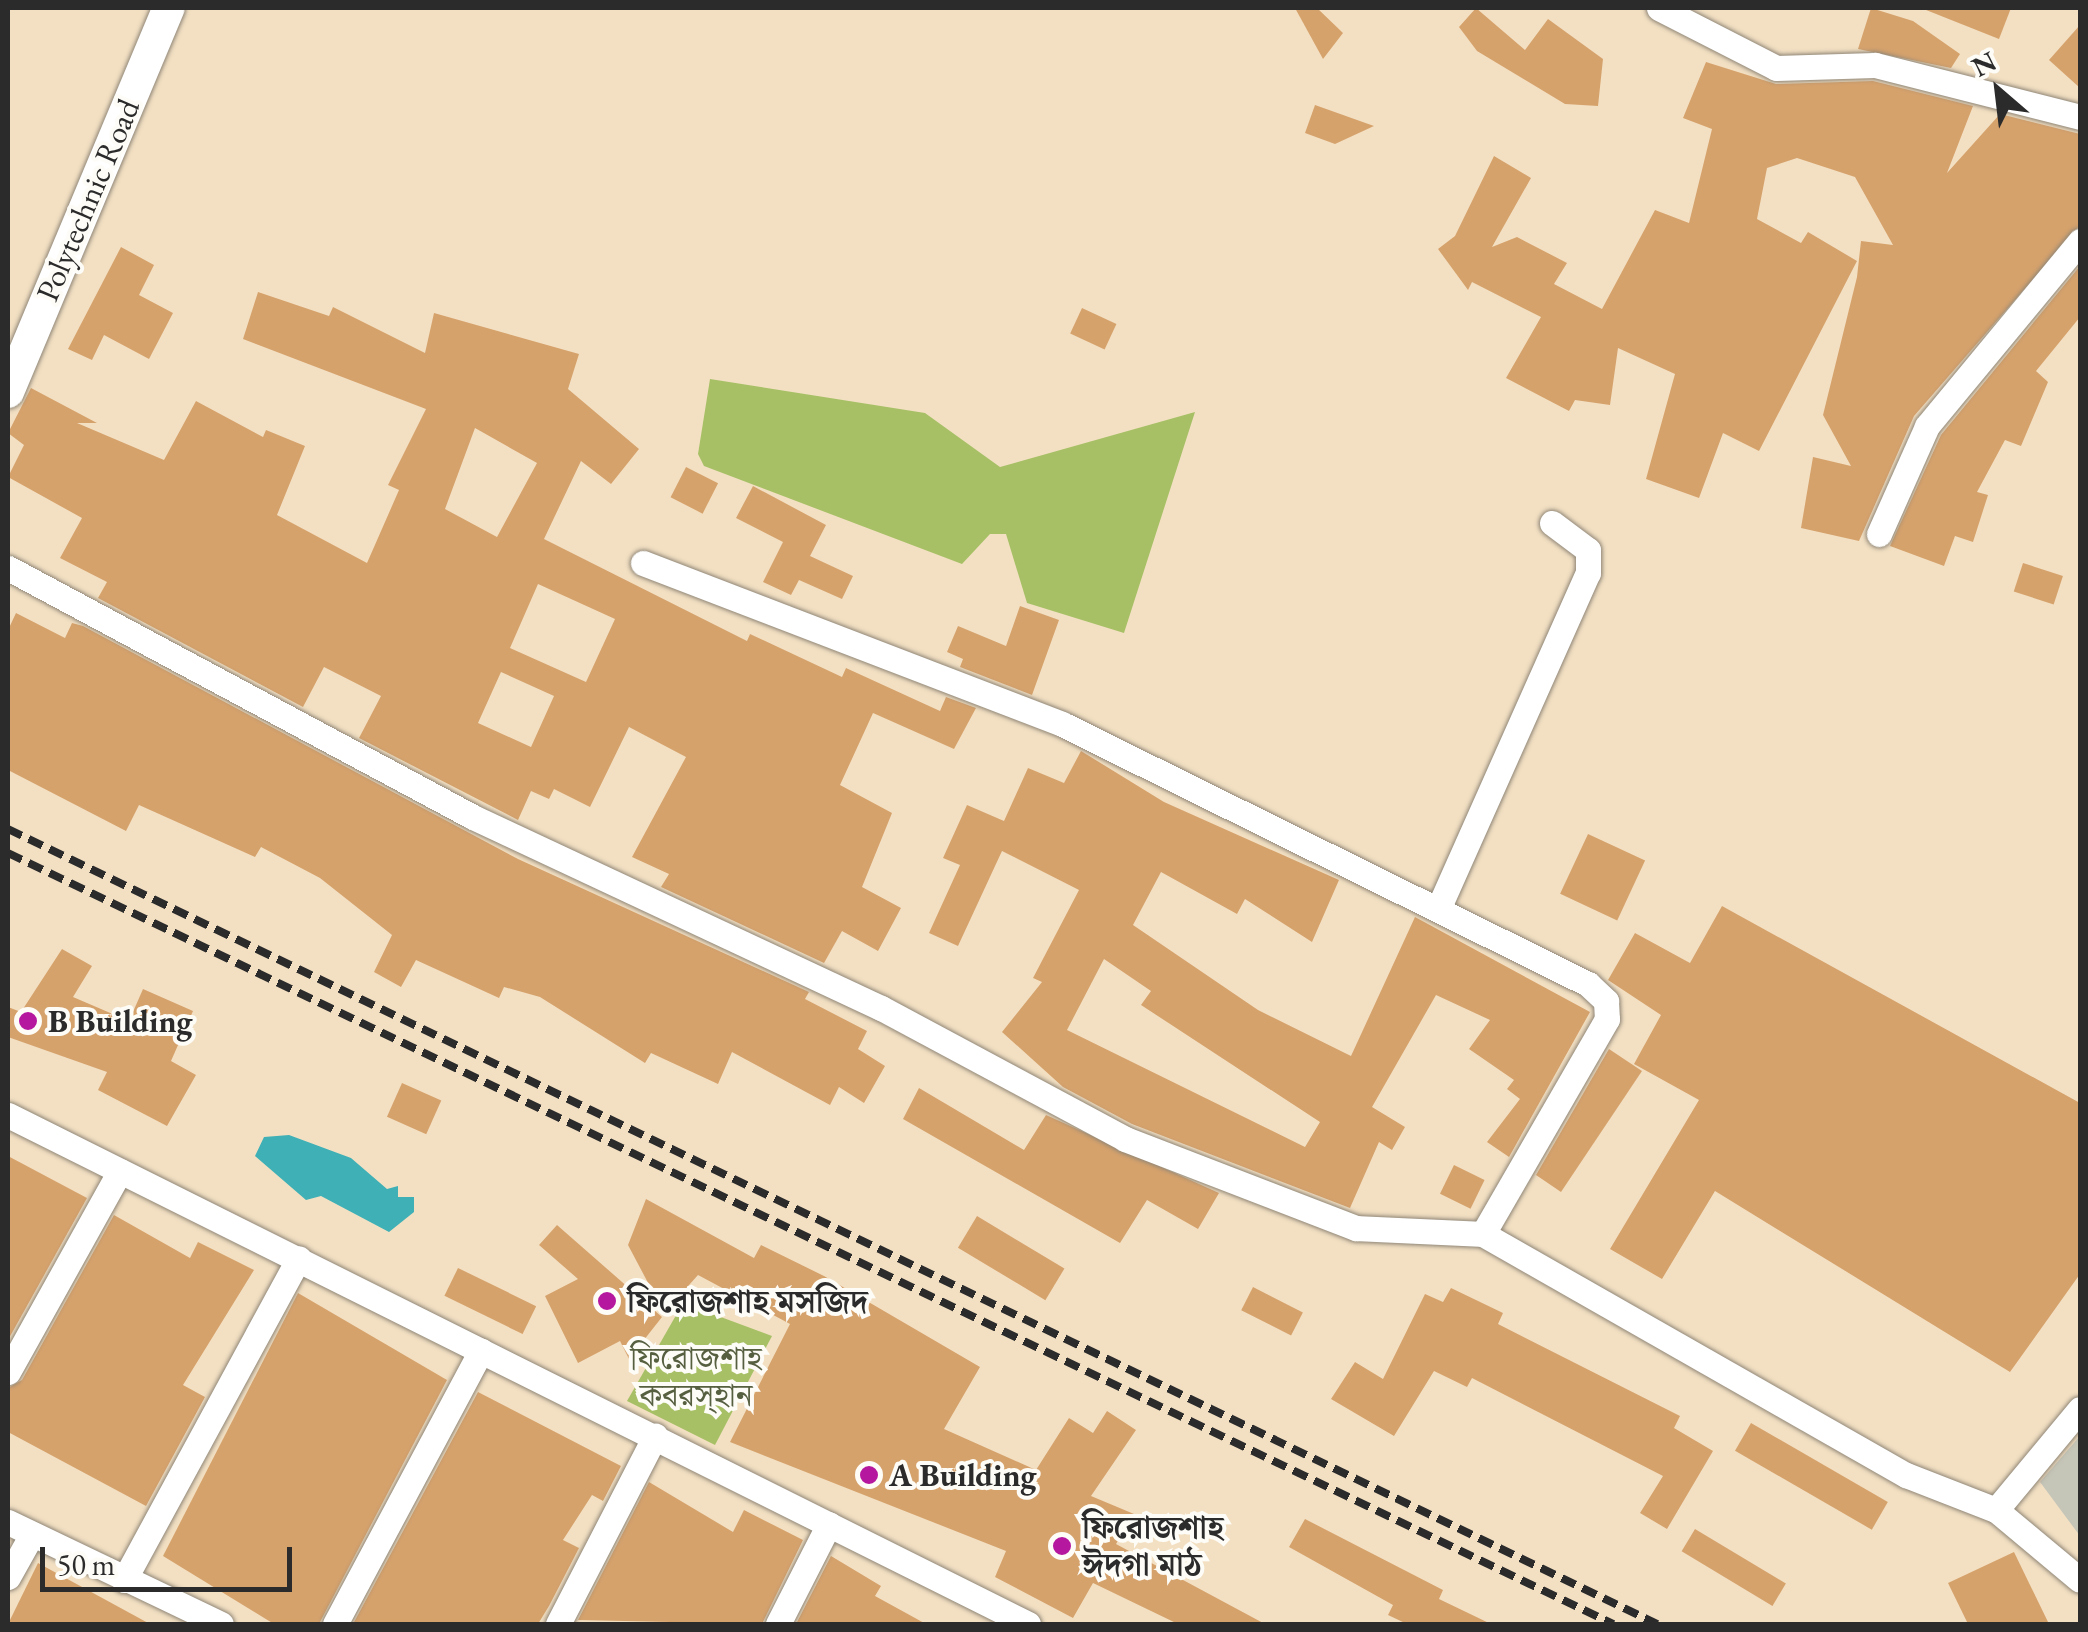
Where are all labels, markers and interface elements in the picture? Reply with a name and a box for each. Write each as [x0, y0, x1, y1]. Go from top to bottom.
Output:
north arrow [1948, 40, 2048, 140]
text: N [1965, 42, 2002, 85]
street label: Polytechnic Road [28, 93, 148, 307]
place label: B Building [48, 1002, 193, 1040]
marker: B Building [17, 1010, 39, 1032]
place label: ফিরোজশাহ মসজিদ [627, 1282, 868, 1320]
marker: ফিরোজশাহ মসজিদ [596, 1290, 618, 1312]
park label: ফিরোজশাহ কবরস্হান [630, 1340, 762, 1415]
place label: A Building [889, 1456, 1037, 1494]
marker: A Building [858, 1464, 880, 1486]
place label: ফিরোজশাহ ঈদগা মাঠ [1082, 1509, 1224, 1584]
scale bar [45, 1527, 298, 1589]
marker: ফিরোজশাহ ঈদগা মাঠ [1051, 1535, 1073, 1557]
text: 50 m [57, 1545, 115, 1584]

